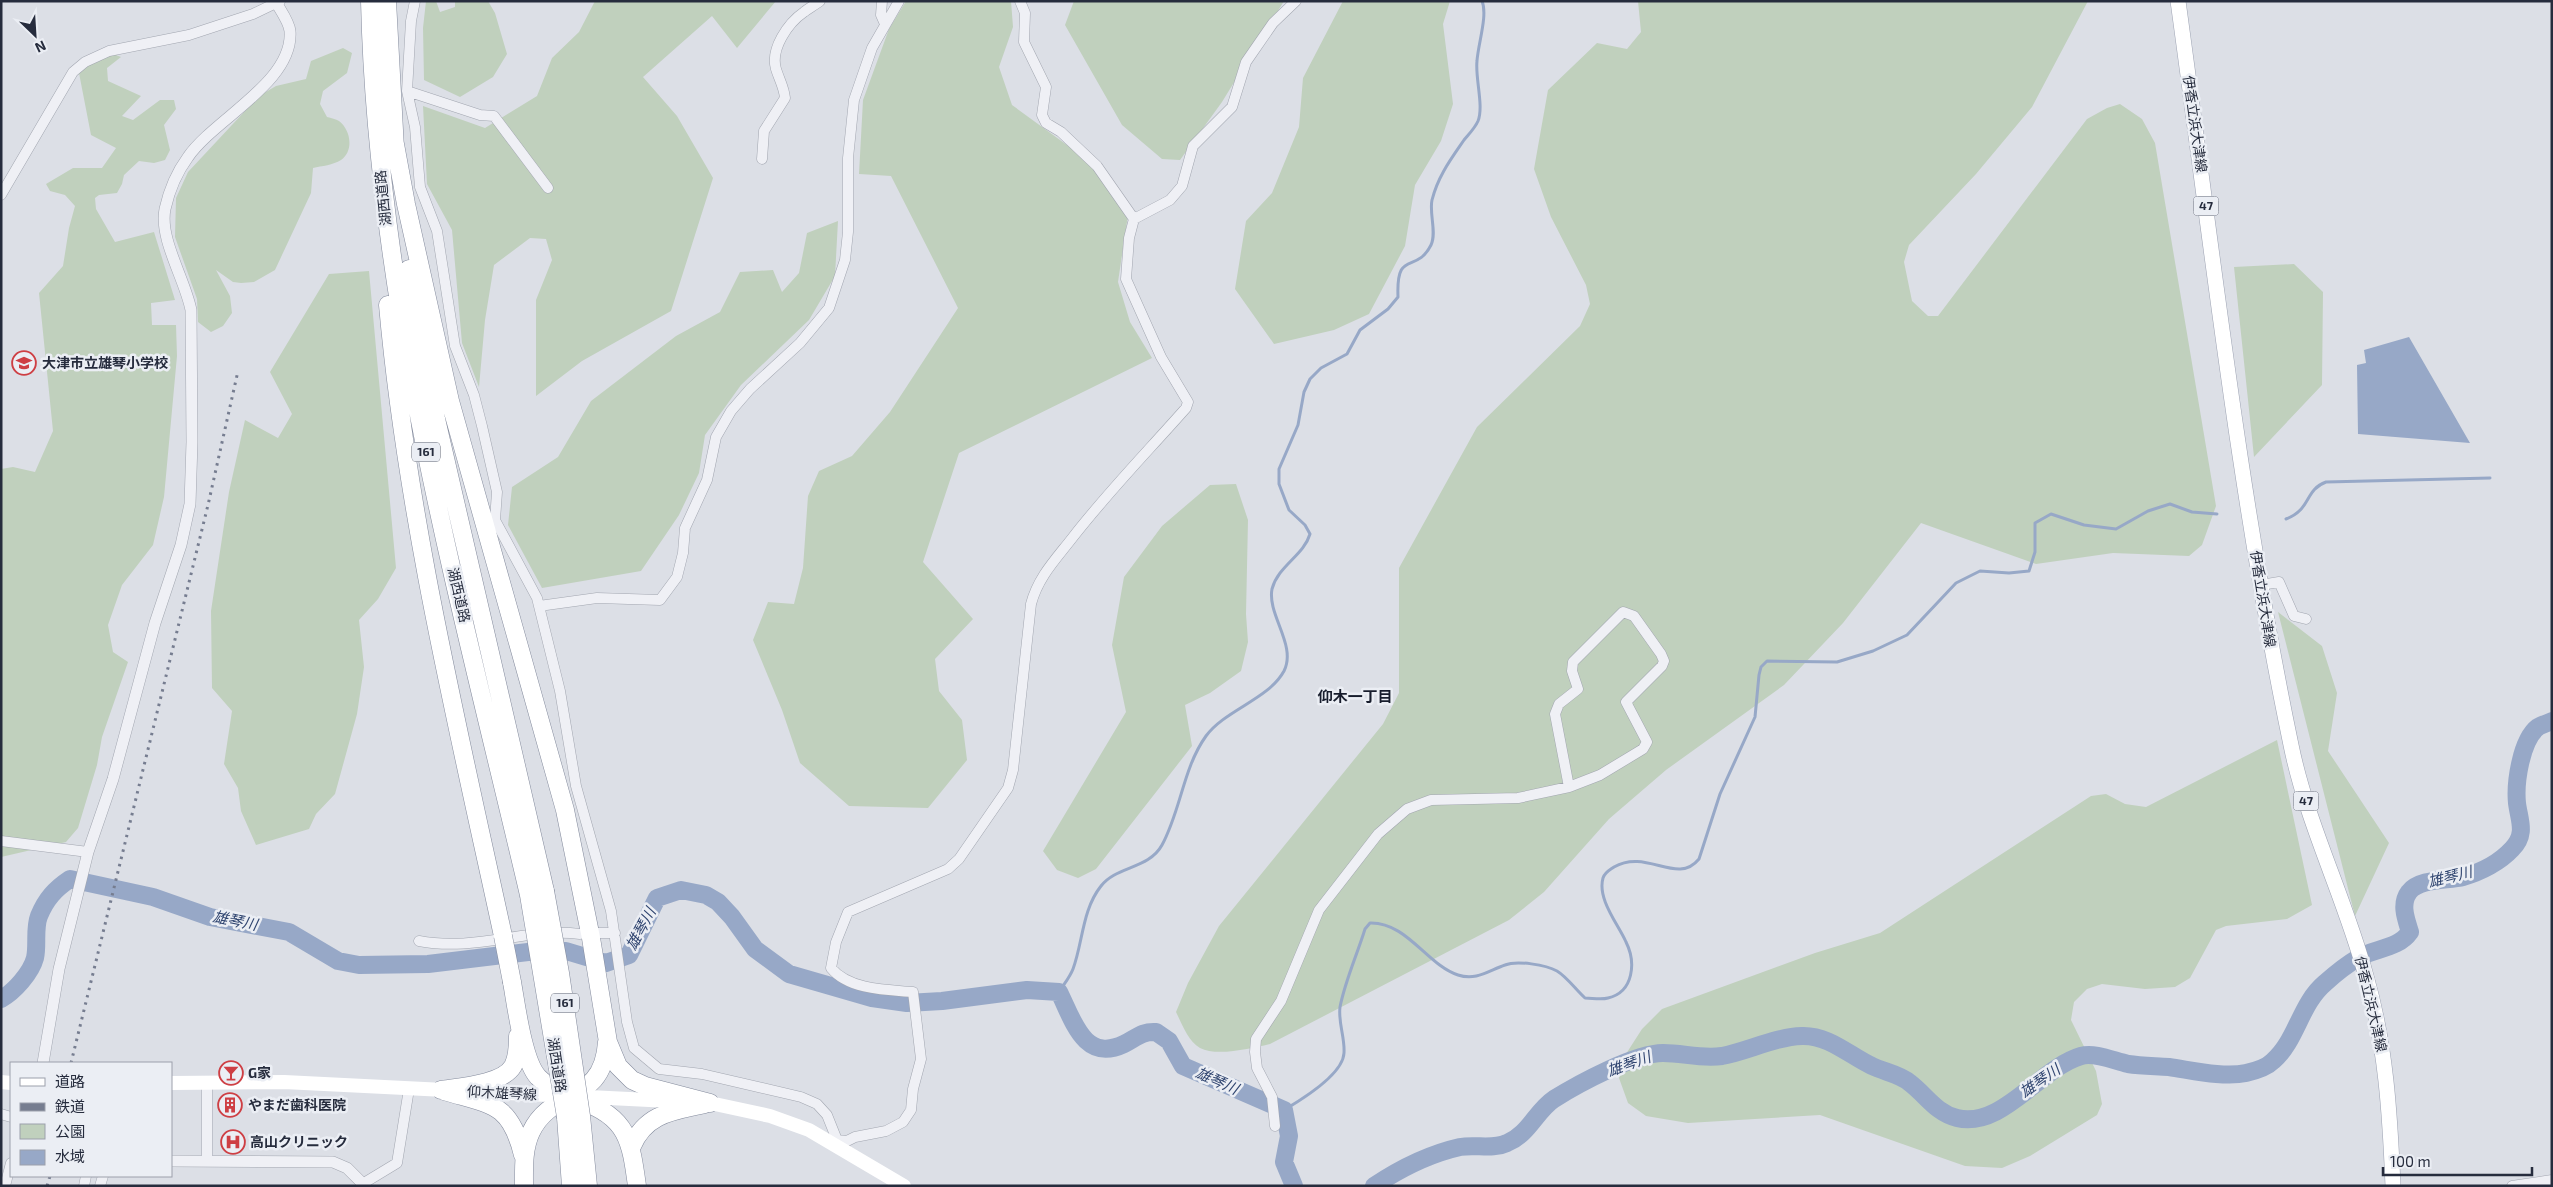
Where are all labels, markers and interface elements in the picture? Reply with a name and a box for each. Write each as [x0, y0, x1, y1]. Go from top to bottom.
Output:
north arrow [10, 10, 60, 60]
text: N [33, 37, 49, 57]
street label: 伊香立浜大津線 [2180, 74, 2211, 174]
street label: 湖西道路 [371, 169, 394, 227]
road number: 47 [2194, 197, 2218, 216]
school or university icon: 大津市立雄琴小学校 [11, 350, 37, 376]
place label: 大津市立雄琴小学校 [42, 354, 168, 371]
road number: 161 [412, 442, 440, 462]
street label: 伊香立浜大津線 [2247, 549, 2280, 649]
street label: 湖西道路 [445, 566, 474, 624]
district label: 仰木一丁目 [1317, 687, 1393, 705]
road number: 47 [2294, 791, 2318, 810]
water label: 雄琴川 [2426, 861, 2476, 890]
water label: 雄琴川 [622, 903, 660, 953]
water label: 雄琴川 [211, 907, 261, 934]
street label: 伊香立浜大津線 [2352, 954, 2391, 1054]
road number: 161 [551, 994, 579, 1012]
street label: 湖西道路 [545, 1036, 570, 1094]
water label: 雄琴川 [1604, 1046, 1655, 1079]
water label: 雄琴川 [2016, 1059, 2065, 1100]
bar icon: G家 [218, 1060, 244, 1086]
legend [10, 1062, 172, 1177]
water label: 雄琴川 [1193, 1063, 1243, 1098]
place label: G家 [248, 1064, 271, 1081]
text: 道路 [55, 1072, 85, 1090]
street label: 仰木雄琴線 [467, 1082, 537, 1103]
building icon: やまだ歯科医院 [217, 1092, 243, 1118]
place label: やまだ歯科医院 [248, 1096, 346, 1113]
text: 鉄道 [55, 1097, 85, 1115]
text: 公園 [55, 1122, 85, 1140]
hospital icon: 高山クリニック [220, 1129, 246, 1155]
place label: 高山クリニック [250, 1133, 348, 1150]
scale bar [2383, 1144, 2532, 1176]
text: 水域 [55, 1147, 85, 1165]
text: 100 m [2390, 1152, 2431, 1170]

